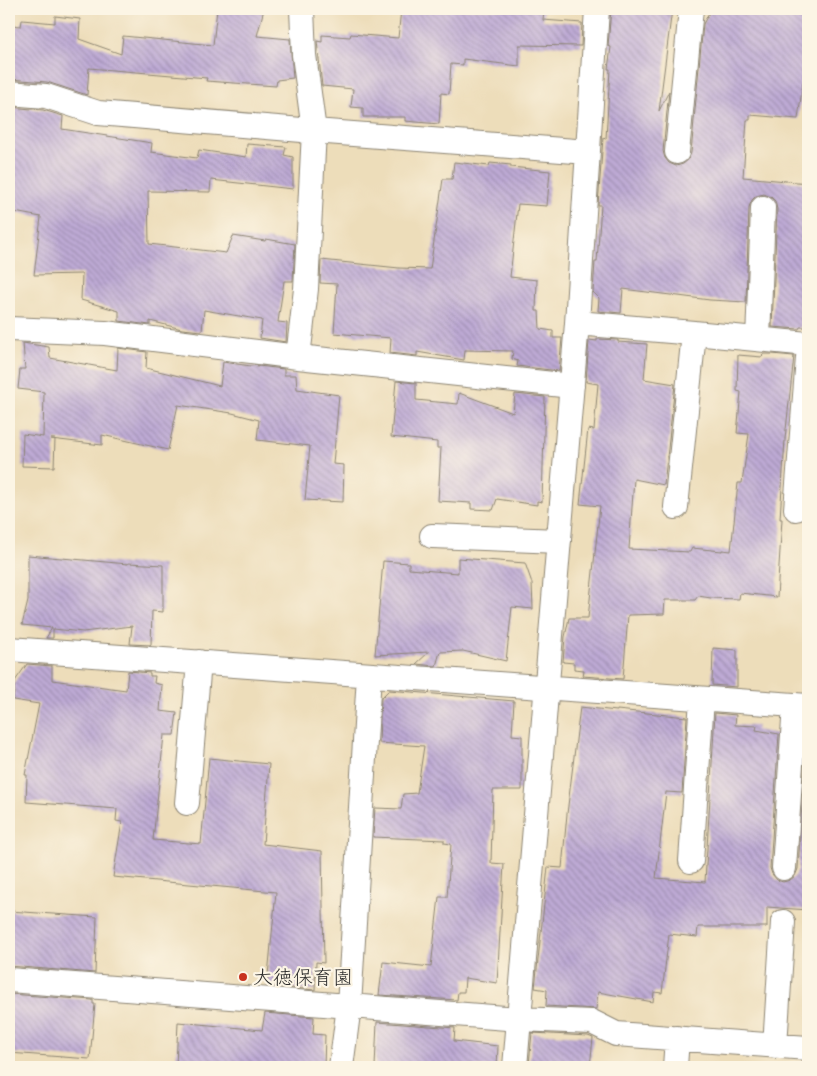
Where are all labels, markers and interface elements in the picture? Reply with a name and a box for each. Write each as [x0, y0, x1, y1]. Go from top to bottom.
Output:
place label: 大徳保育園 [253, 965, 353, 994]
marker: 大徳保育園 [237, 971, 249, 983]

